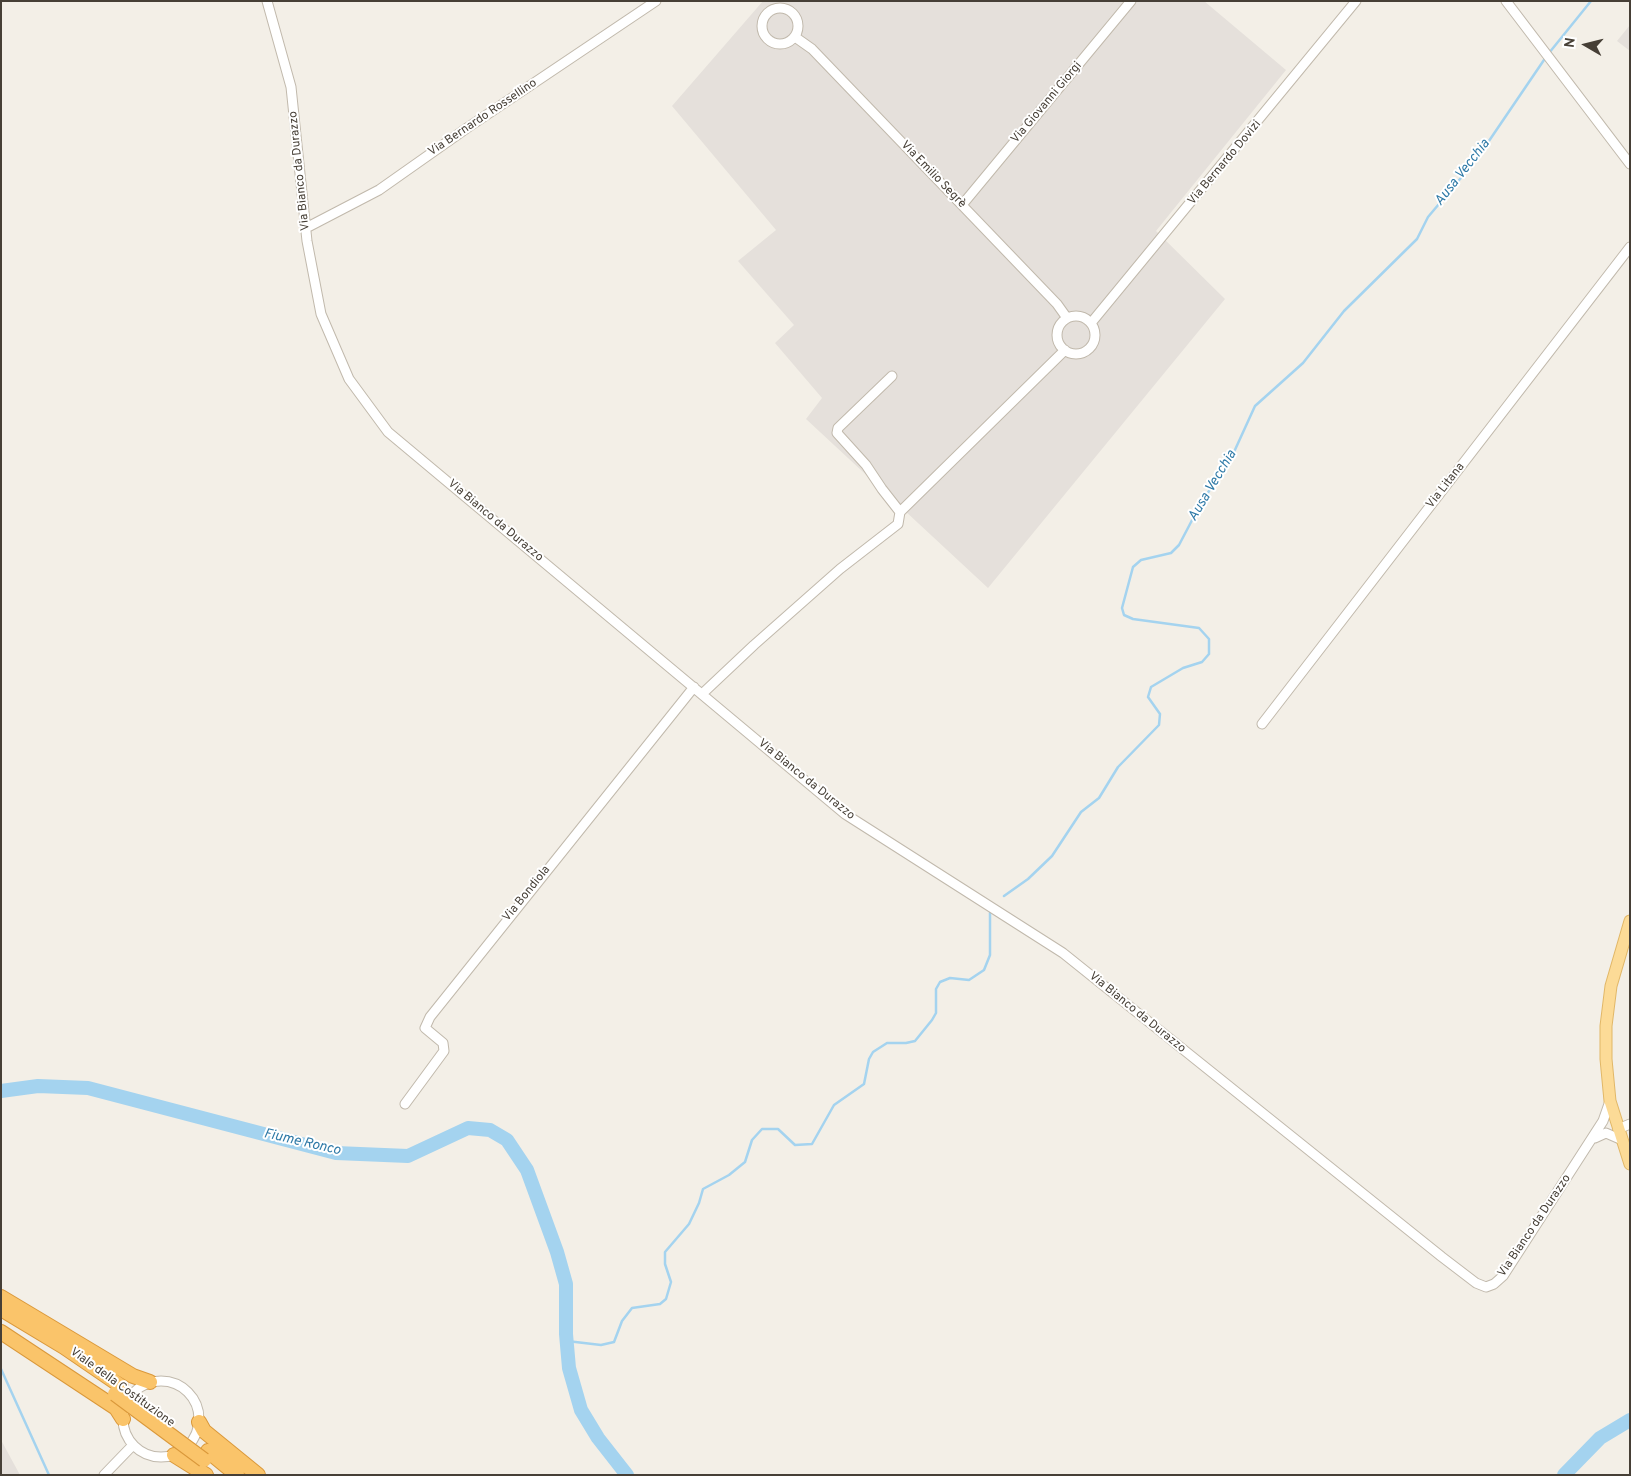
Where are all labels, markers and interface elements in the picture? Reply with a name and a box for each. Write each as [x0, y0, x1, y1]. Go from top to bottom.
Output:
north arrow [1561, 20, 1611, 70]
text: N [1562, 37, 1580, 49]
street label: Via Giovanni Giorgi [1009, 59, 1085, 147]
street label: Via Bernardo Rossellino [426, 76, 540, 160]
street label: Via Bianco da Durazzo [287, 110, 313, 232]
street label: Via Bernardo Dovizi [1185, 118, 1265, 208]
water label: Ausa Vecchia [1432, 136, 1494, 210]
street label: Via Emilio Segrè [897, 138, 969, 212]
water label: Ausa Vecchia [1185, 447, 1241, 525]
street label: Via Litana [1424, 460, 1468, 512]
street label: Via Bianco da Durazzo [444, 477, 546, 565]
street label: Via Bianco da Durazzo [755, 737, 857, 823]
street label: Via Bondiola [500, 863, 554, 925]
street label: Via Bianco da Durazzo [1086, 970, 1188, 1056]
water label: Fiume Ronco [262, 1126, 342, 1160]
street label: Via Bianco da Durazzo [1495, 1172, 1575, 1280]
street label: Viale della Costituzione [67, 1345, 177, 1431]

